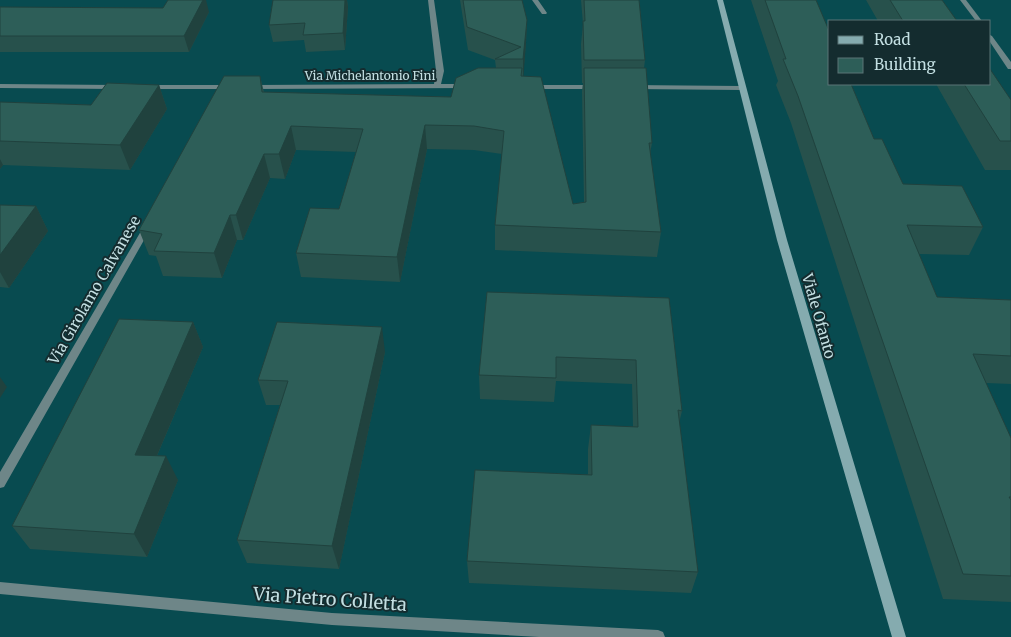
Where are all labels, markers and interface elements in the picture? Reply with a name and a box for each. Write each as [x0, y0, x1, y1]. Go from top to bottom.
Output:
legend [828, 20, 991, 85]
text: Road [874, 30, 910, 49]
text: Building [874, 55, 936, 74]
street label: Via Michelantonio Fini [304, 68, 435, 83]
street label: Via Girolamo Calvanese [43, 212, 145, 369]
street label: Viale Ofanto [798, 270, 840, 361]
street label: Via Pietro Colletta [251, 582, 408, 616]

